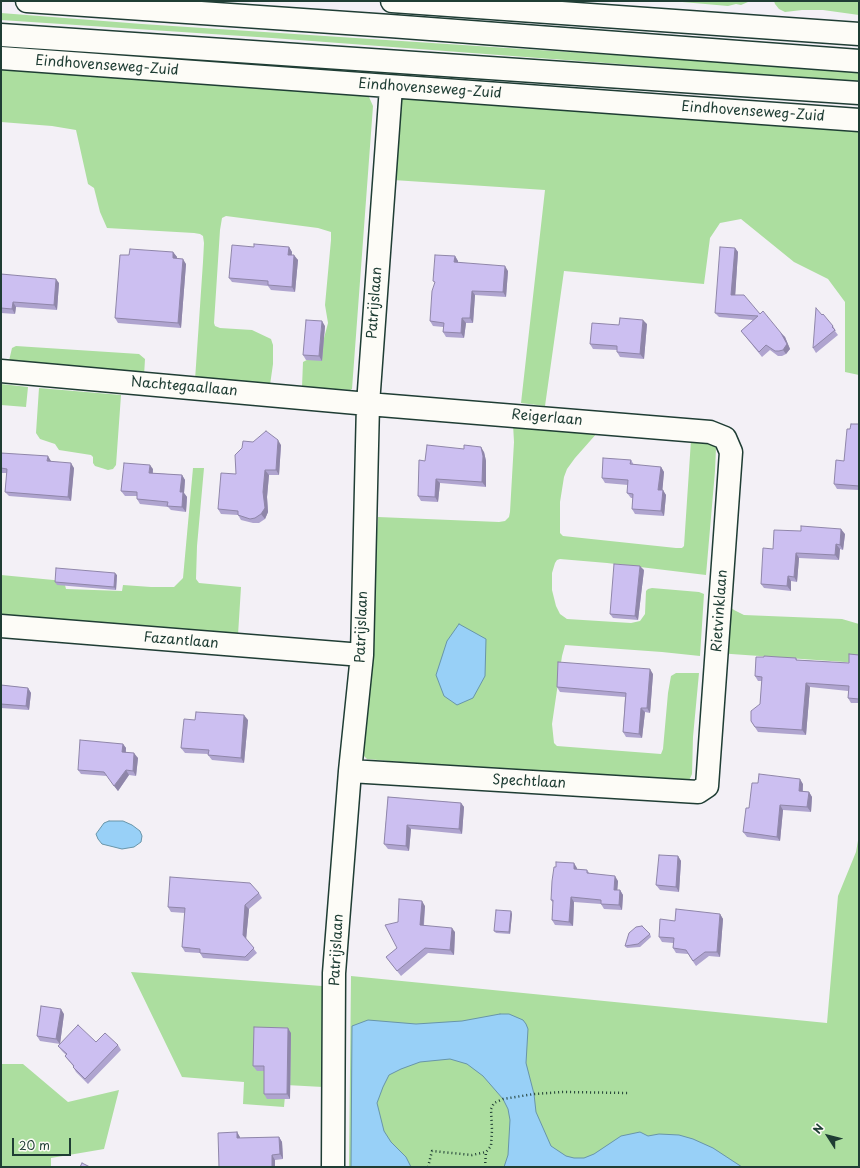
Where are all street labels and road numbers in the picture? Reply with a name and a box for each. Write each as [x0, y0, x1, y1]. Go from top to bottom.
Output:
street label: Eindhovenseweg-Zuid [35, 53, 179, 79]
street label: Eindhovenseweg-Zuid [358, 76, 502, 102]
street label: Eindhovenseweg-Zuid [681, 99, 825, 125]
street label: Patrijslaan [364, 266, 386, 340]
street label: Nachtegaallaan [130, 374, 238, 400]
street label: Reigerlaan [511, 407, 583, 429]
street label: Rietvinklaan [709, 569, 731, 653]
street label: Patrijslaan [352, 591, 372, 663]
street label: Fazantlaan [143, 629, 219, 653]
street label: Spechtlaan [492, 772, 566, 792]
street label: Patrijslaan [327, 913, 347, 987]

